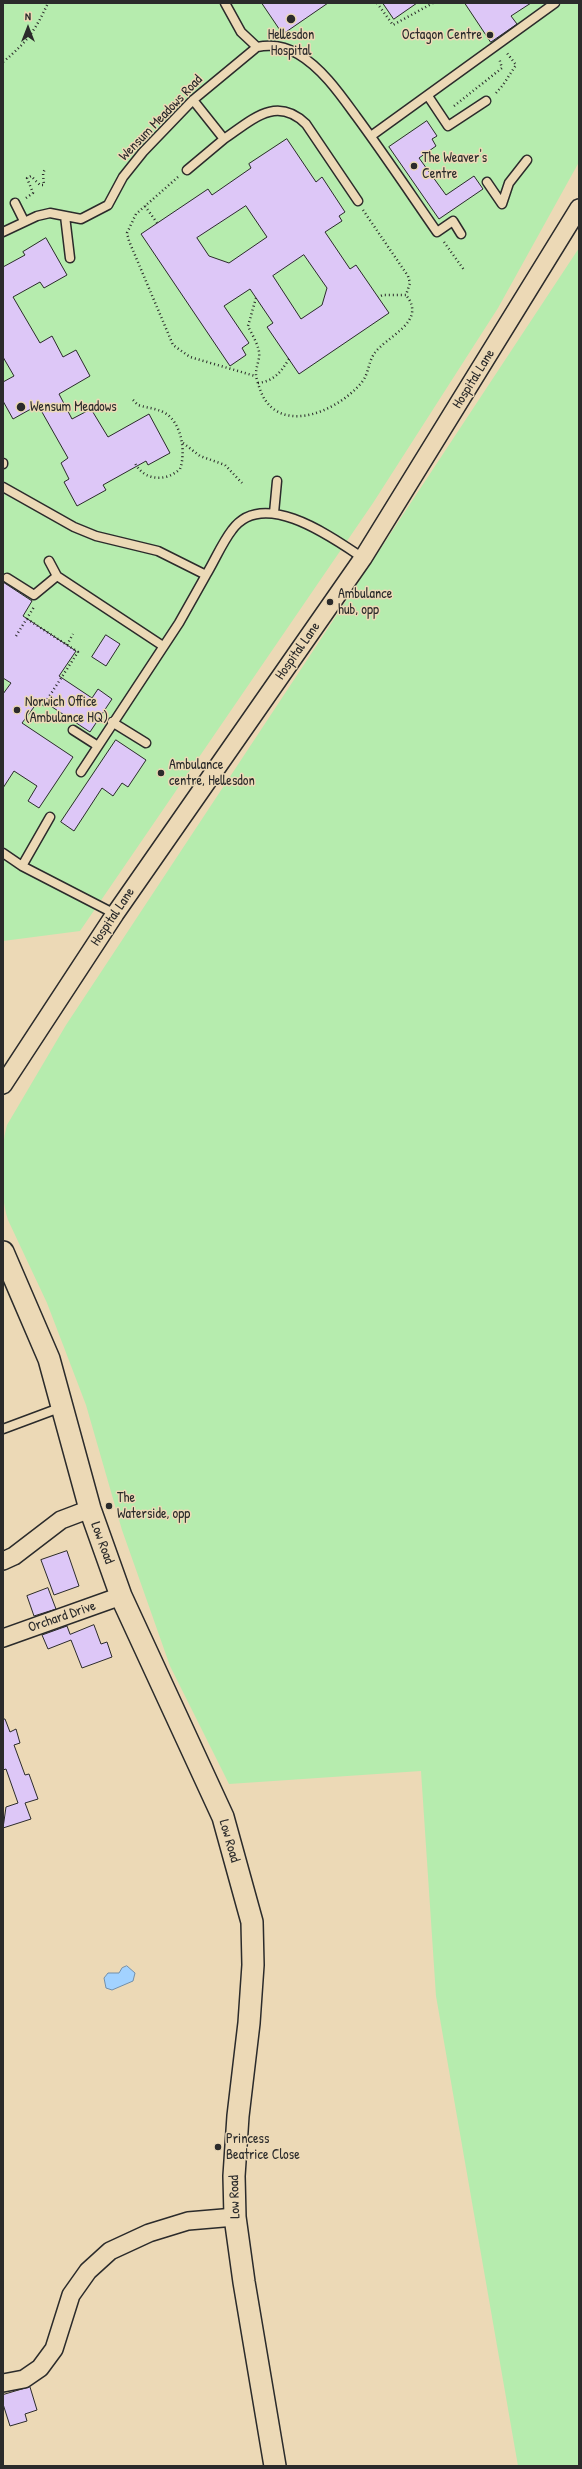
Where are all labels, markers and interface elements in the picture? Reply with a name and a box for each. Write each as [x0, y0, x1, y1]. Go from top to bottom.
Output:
north arrow [8, 8, 48, 48]
text: N [25, 9, 31, 23]
marker: Hellesdon Hospital [285, 13, 297, 25]
place label: Hellesdon Hospital [268, 27, 314, 60]
place label: Octagon Centre [402, 27, 482, 43]
marker: Octagon Centre [485, 30, 495, 40]
street label: Wensum Meadows Road [116, 72, 206, 164]
place label: The Weaver's Centre [422, 150, 487, 182]
marker: The Weaver's Centre [409, 161, 419, 171]
street label: Hospital Lane [449, 346, 499, 412]
place label: Wensum Meadows [30, 399, 117, 415]
marker: Wensum Meadows [15, 401, 27, 413]
place label: Ambulance hub, opp [338, 586, 392, 618]
marker: Ambulance hub, opp [325, 597, 335, 607]
street label: Hospital Lane [272, 619, 324, 683]
place label: Norwich Office (Ambulance HQ) [25, 694, 108, 726]
marker: Norwich Office (Ambulance HQ) [12, 705, 22, 715]
place label: Ambulance centre, Hellesdon [169, 757, 255, 790]
marker: Ambulance centre, Hellesdon [156, 768, 166, 778]
street label: Hospital Lane [87, 885, 139, 949]
place label: The Waterside, opp [117, 1490, 190, 1522]
marker: The Waterside, opp [104, 1501, 114, 1511]
street label: Low Road [87, 1520, 117, 1566]
street label: Orchard Drive [26, 1598, 98, 1636]
street label: Low Road [215, 1818, 243, 1864]
place label: Princess Beatrice Close [226, 2131, 300, 2164]
marker: Princess Beatrice Close [213, 2142, 223, 2152]
street label: Low Road [226, 2175, 244, 2219]

